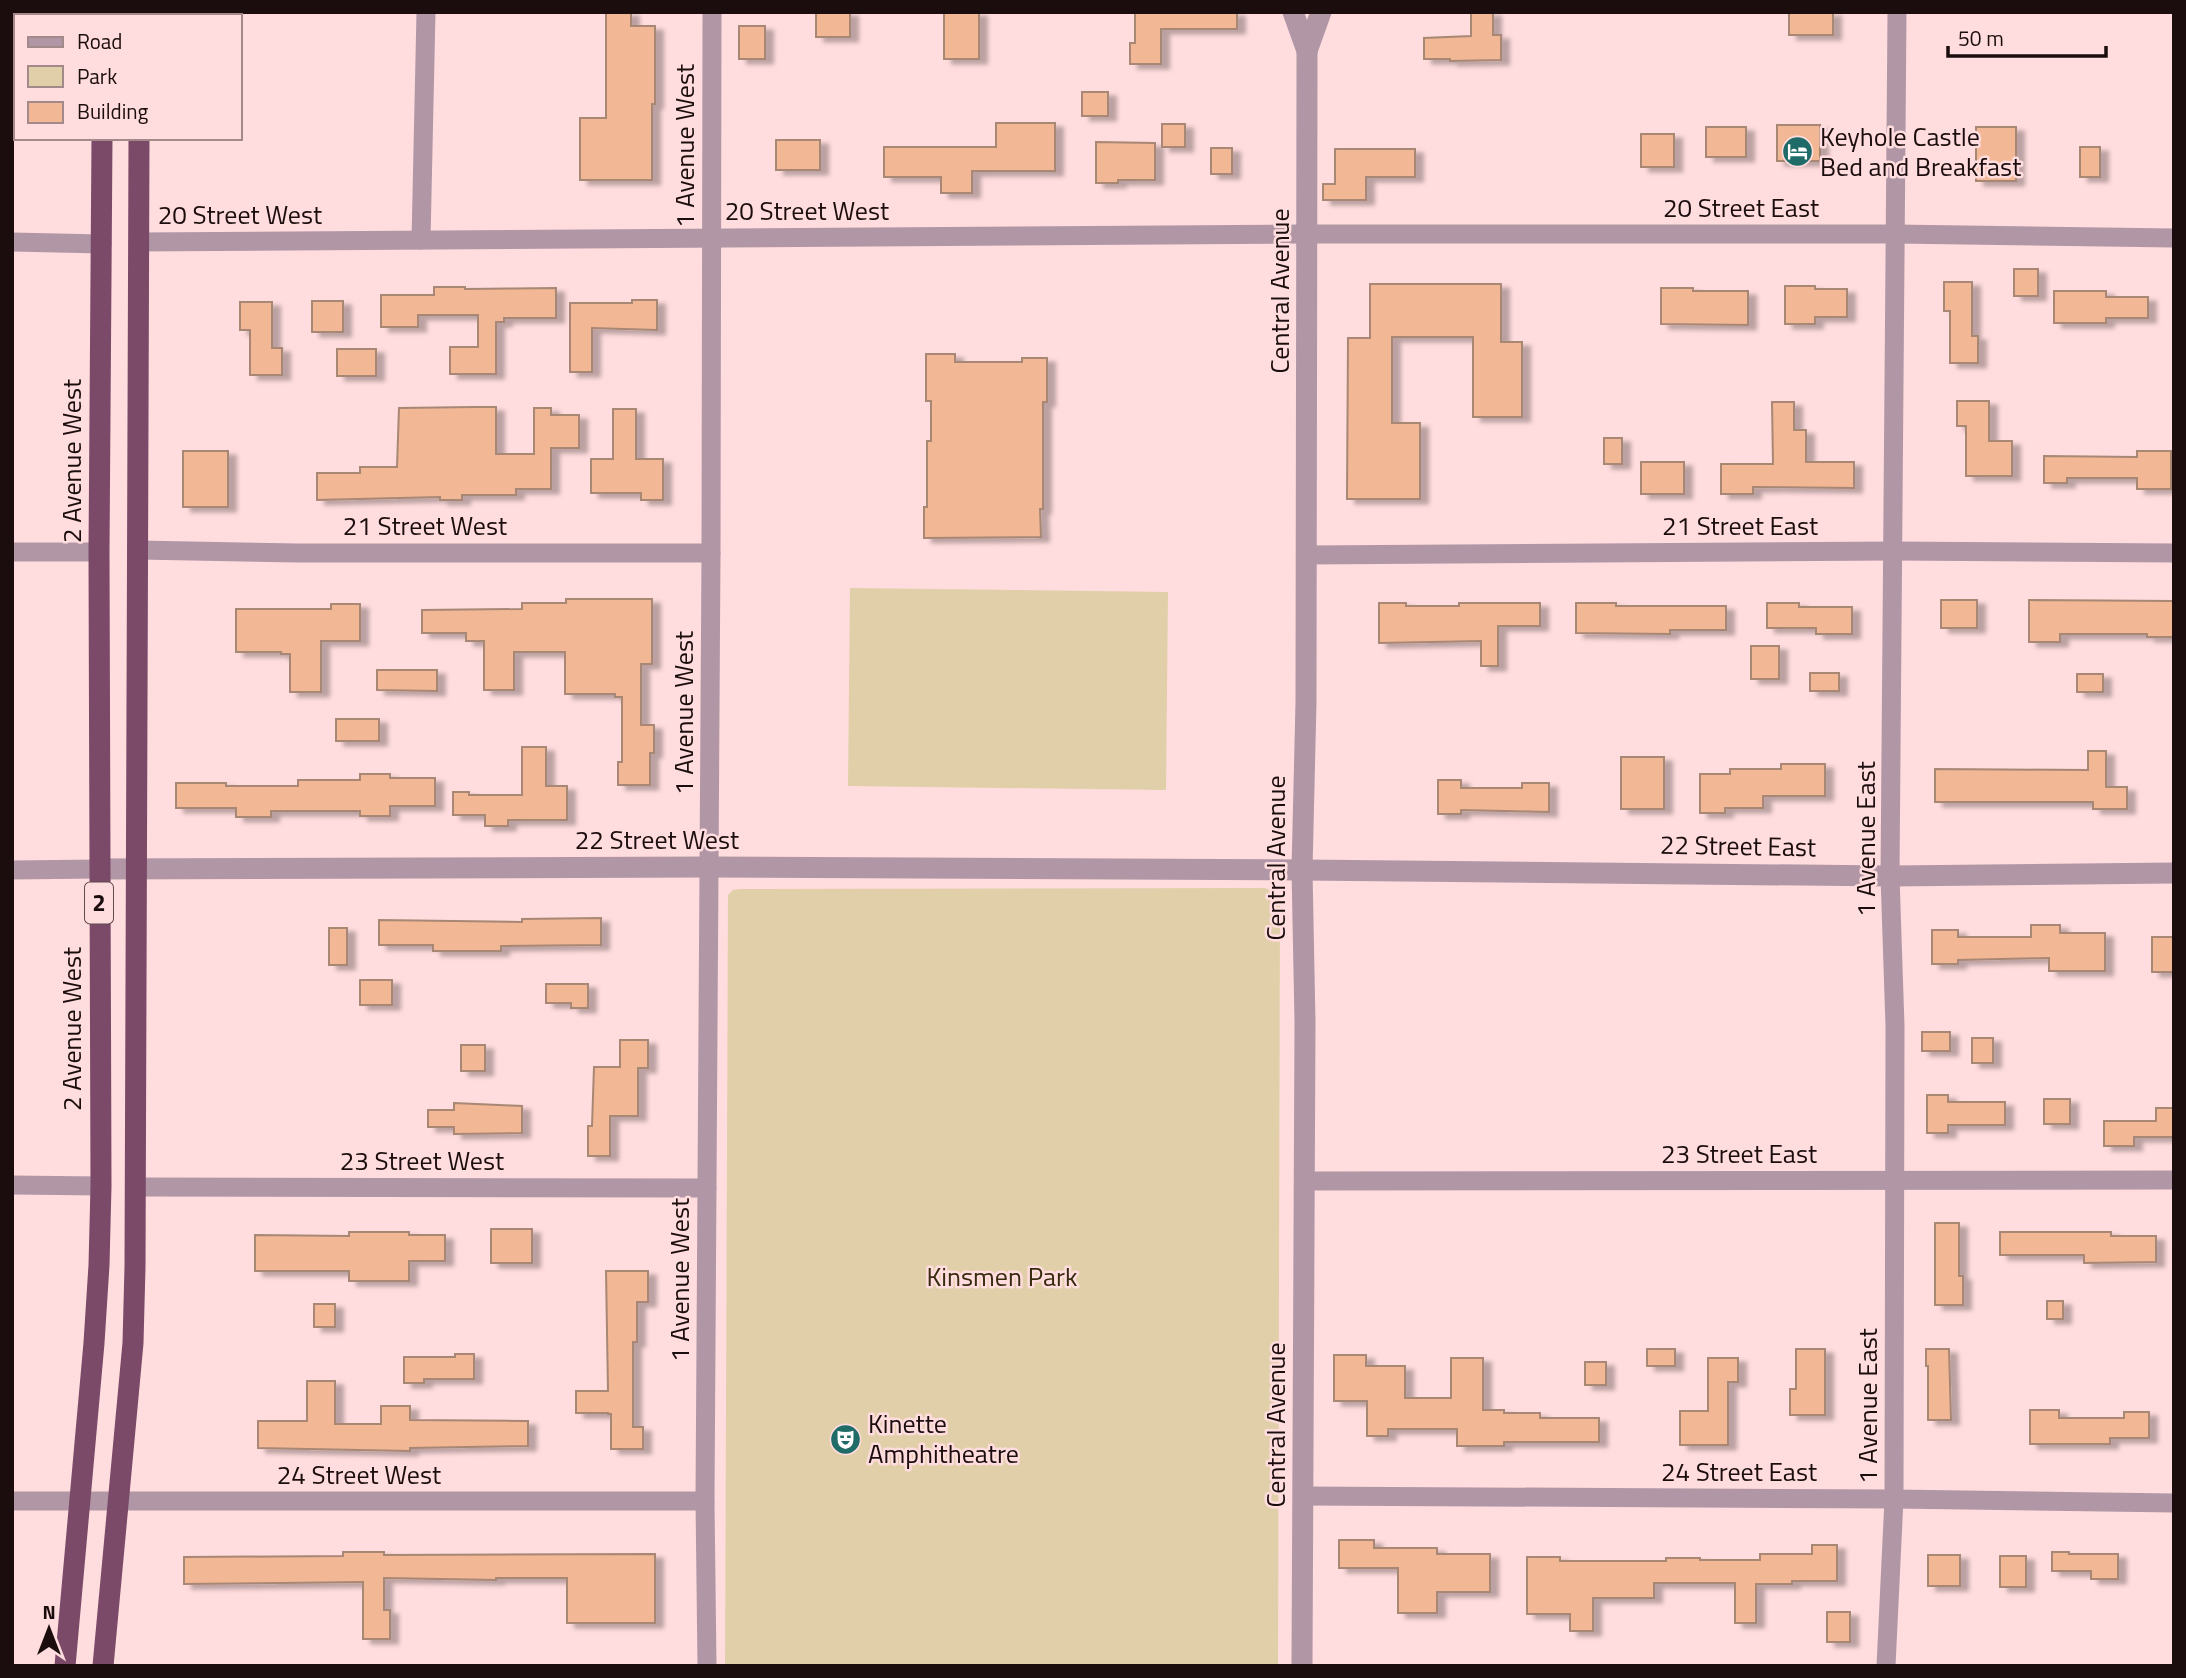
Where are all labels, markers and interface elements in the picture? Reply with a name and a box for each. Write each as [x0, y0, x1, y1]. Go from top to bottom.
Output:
legend [14, 14, 242, 140]
scale bar [1948, 14, 2106, 58]
text: 50 m [1958, 22, 2004, 54]
text: Road [77, 25, 122, 57]
text: Park [77, 60, 117, 92]
street label: 1 Avenue West [665, 64, 704, 228]
text: Building [77, 95, 149, 127]
place label: Keyhole Castle Bed and Breakfast [1820, 117, 2021, 186]
hotel icon: Keyhole Castle Bed and Breakfast [1780, 135, 1814, 169]
street label: 20 Street East [1663, 188, 1819, 227]
street label: 20 Street West [725, 191, 889, 230]
street label: 20 Street West [158, 195, 322, 234]
street label: Central Avenue [1260, 208, 1299, 374]
street label: 2 Avenue West [52, 379, 91, 543]
street label: 21 Street West [343, 506, 507, 545]
street label: 21 Street East [1662, 506, 1818, 545]
street label: 1 Avenue West [664, 631, 703, 795]
street label: 1 Avenue East [1846, 761, 1885, 917]
street label: Central Avenue [1256, 775, 1295, 941]
street label: 22 Street West [575, 820, 739, 859]
street label: 22 Street East [1660, 825, 1816, 866]
road number: 2 [85, 882, 113, 923]
street label: 2 Avenue West [52, 947, 91, 1111]
street label: 23 Street East [1661, 1134, 1817, 1173]
street label: 23 Street West [340, 1141, 504, 1180]
street label: 1 Avenue West [660, 1198, 699, 1362]
park label: Kinsmen Park [927, 1257, 1077, 1296]
street label: 1 Avenue East [1848, 1328, 1887, 1484]
street label: Central Avenue [1256, 1342, 1295, 1508]
place label: Kinette Amphitheatre [868, 1404, 1019, 1473]
theatre icon: Kinette Amphitheatre [828, 1422, 862, 1456]
street label: 24 Street East [1661, 1452, 1817, 1491]
street label: 24 Street West [277, 1455, 441, 1494]
north arrow [14, 1594, 84, 1664]
text: N [42, 1597, 56, 1626]

